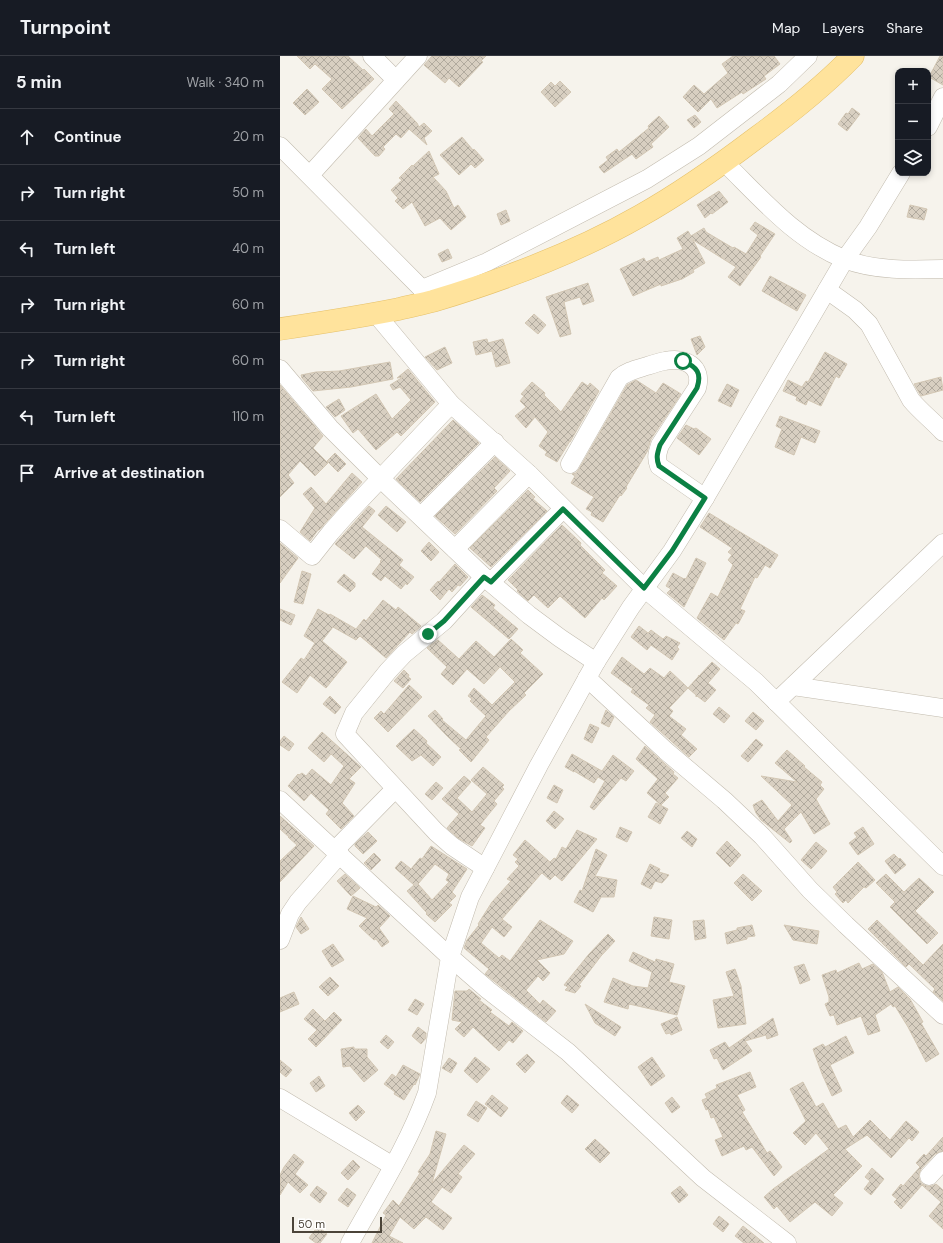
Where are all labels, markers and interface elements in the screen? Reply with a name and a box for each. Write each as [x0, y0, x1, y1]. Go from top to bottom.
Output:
text: Turnpoint [20, 15, 111, 40]
text: Map [772, 19, 800, 37]
text: Layers [822, 19, 864, 37]
text: Share [886, 19, 923, 37]
map controls [895, 68, 931, 176]
button: + [895, 68, 931, 104]
text: 5 min [16, 71, 62, 93]
text: Walk · 340 m [187, 74, 264, 91]
button: − [895, 104, 931, 140]
icon: ahead [16, 126, 38, 148]
text: Continue [54, 127, 122, 147]
text: 20 m [233, 128, 264, 145]
button: layers [895, 140, 931, 176]
icon: right [16, 182, 38, 204]
text: Turn right [54, 183, 125, 203]
text: 50 m [232, 184, 264, 201]
icon: left [16, 238, 38, 260]
text: Turn left [54, 239, 115, 259]
text: 40 m [232, 240, 264, 257]
icon: right [16, 294, 38, 316]
text: Turn right [54, 295, 125, 315]
text: 60 m [232, 296, 264, 313]
icon: right [16, 350, 38, 372]
text: Turn right [54, 351, 125, 371]
text: 60 m [232, 352, 264, 369]
route start [674, 352, 692, 370]
icon: left [16, 406, 38, 428]
text: Turn left [54, 407, 115, 427]
text: 110 m [232, 408, 264, 425]
icon: arrive [16, 462, 38, 484]
text: Arrive at destination [54, 463, 205, 483]
route end [419, 625, 437, 643]
scale bar [292, 1215, 382, 1234]
text: 50 m [298, 1217, 325, 1231]

